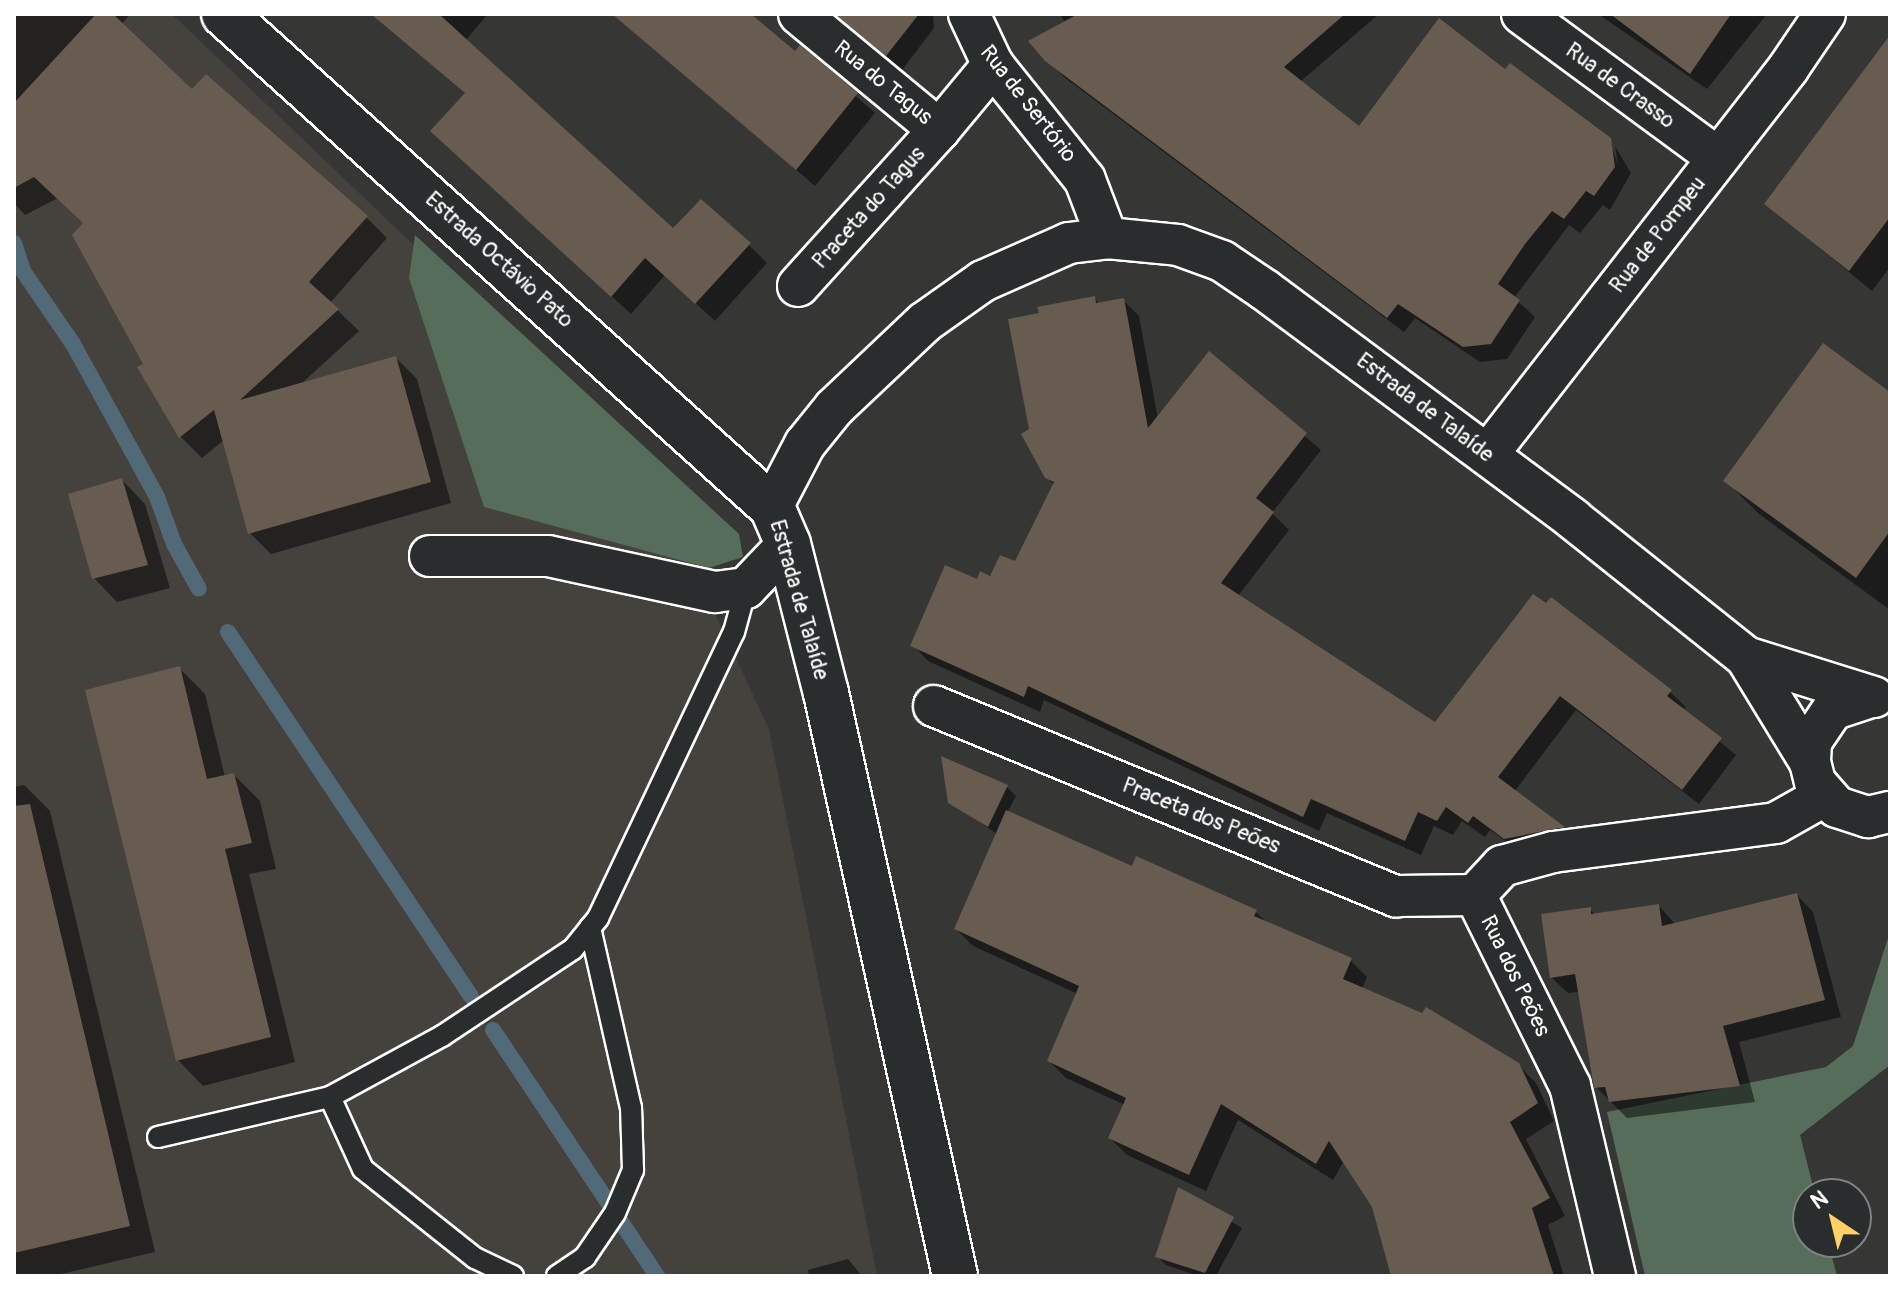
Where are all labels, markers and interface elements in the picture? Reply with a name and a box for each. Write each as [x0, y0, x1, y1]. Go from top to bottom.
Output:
street label: Rua do Tagus [829, 35, 937, 131]
street label: Rua de Crasso [1560, 38, 1680, 134]
street label: Rua de Sertório [974, 40, 1082, 168]
street label: Praceta do Tagus [807, 141, 931, 275]
street label: Rua de Pompeu [1604, 171, 1712, 299]
street label: Estrada Octávio Pato [419, 187, 579, 333]
street label: Estrada de Talaíde [1351, 348, 1499, 468]
street label: Estrada de Talaíde [764, 517, 834, 683]
street label: Praceta dos Peões [1118, 772, 1284, 860]
street label: Rua dos Peões [1474, 911, 1556, 1041]
north arrow [1792, 1178, 1872, 1258]
text: N [1805, 1184, 1834, 1216]

